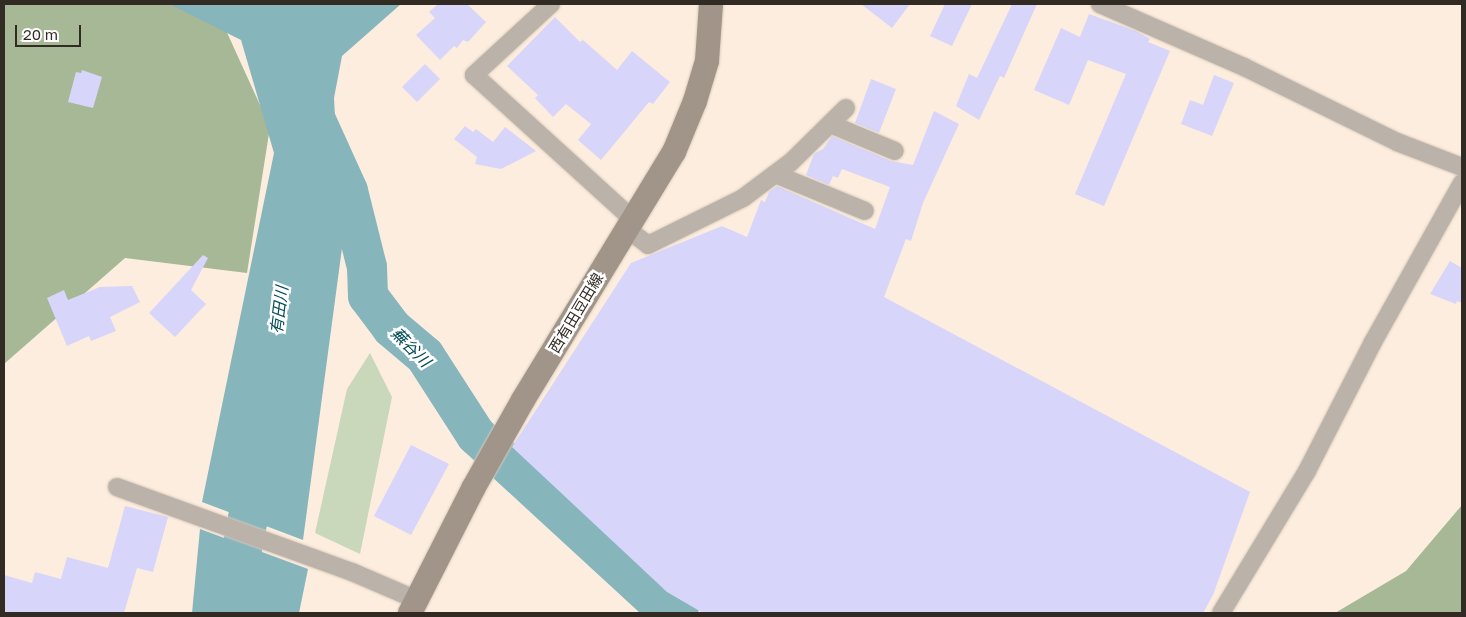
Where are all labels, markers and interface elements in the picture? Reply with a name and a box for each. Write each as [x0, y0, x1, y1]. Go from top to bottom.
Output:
scale bar [18, 15, 84, 47]
text: 20 m [23, 25, 58, 43]
street label: 西有田豆田線 [545, 270, 607, 356]
water label: 有田川 [267, 285, 291, 335]
water label: 蕪谷川 [387, 323, 435, 371]

